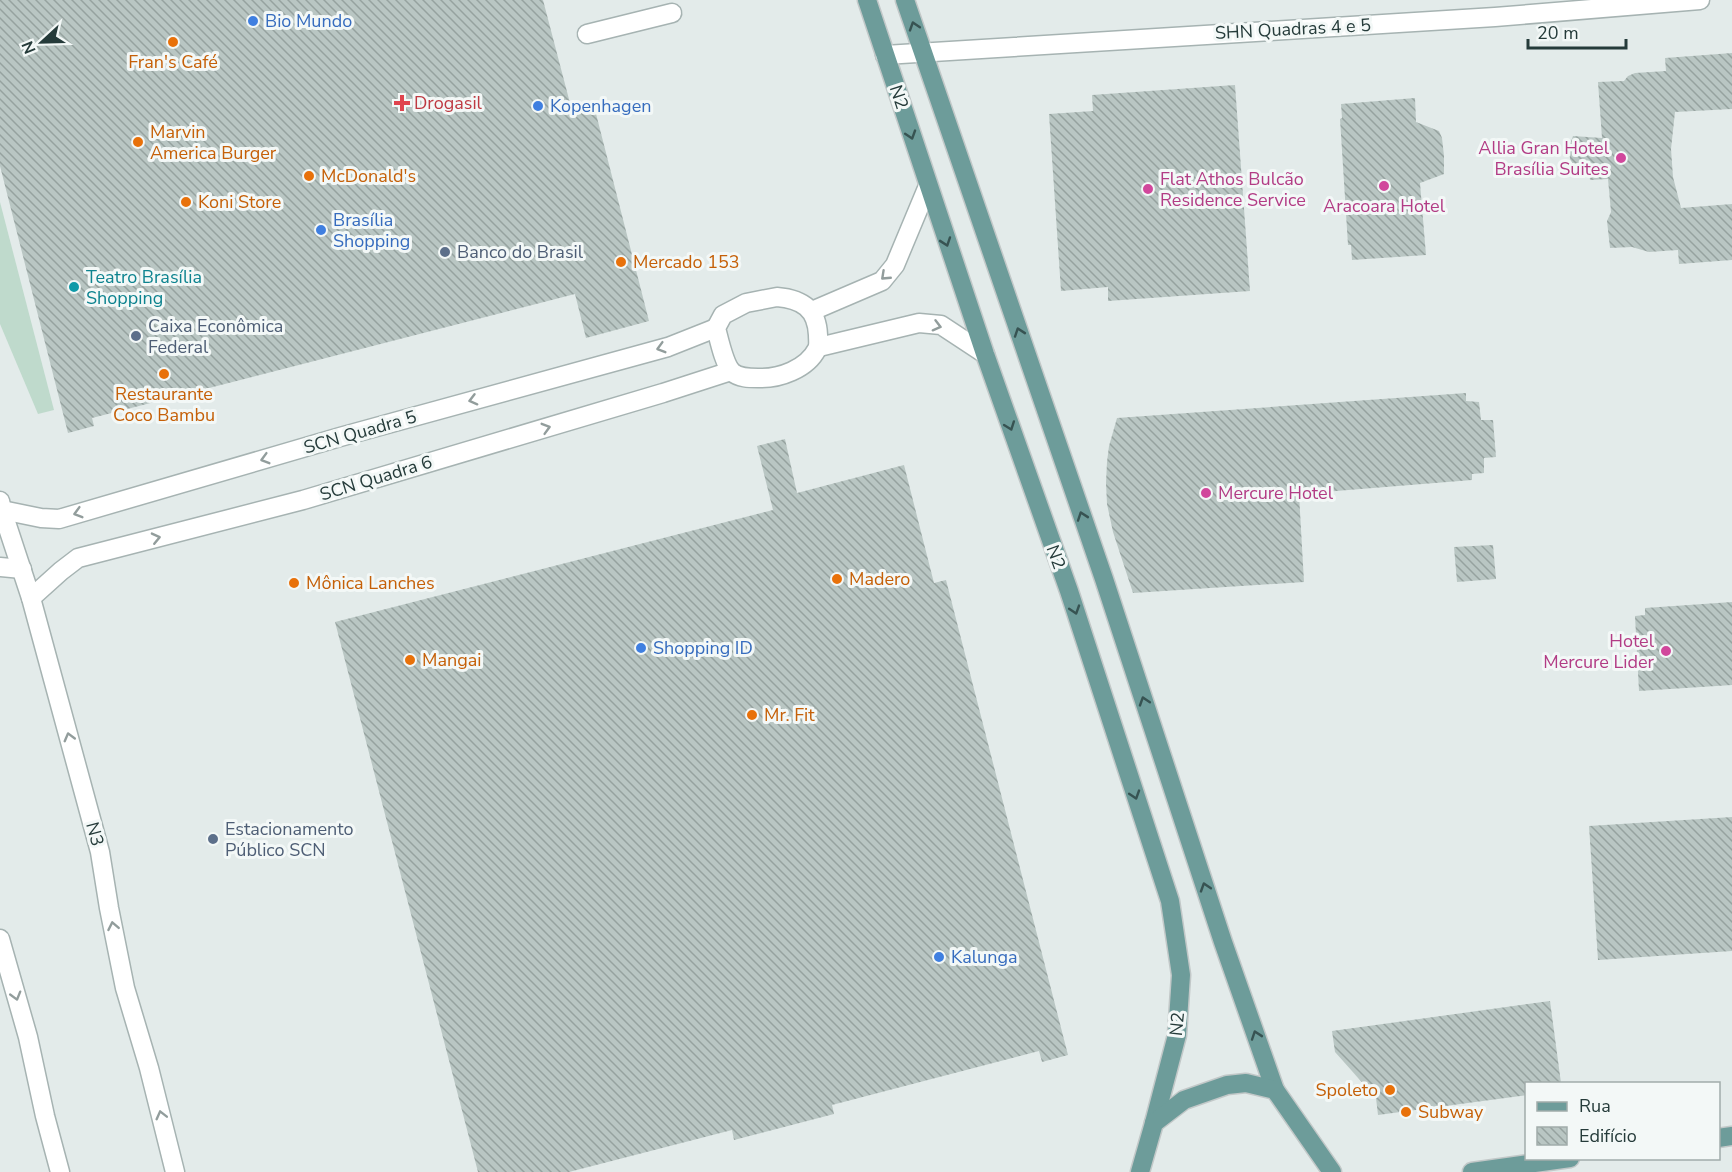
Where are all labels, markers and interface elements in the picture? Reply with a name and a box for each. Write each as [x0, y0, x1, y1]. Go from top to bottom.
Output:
place label: Bio Mundo [265, 9, 352, 33]
north arrow [12, 12, 72, 72]
scale bar [1528, 12, 1626, 50]
street label: SHN Quadras 4 e 5 [1214, 13, 1372, 45]
marker: Bio Mundo [246, 14, 260, 28]
one-way arrow [908, 21, 921, 32]
text: 20 m [1537, 21, 1579, 45]
marker: Fran's Café [166, 35, 180, 49]
text: N [17, 38, 41, 57]
place label: Fran's Café [128, 50, 218, 74]
street label: N2 [884, 82, 914, 112]
place label: Drogasil [414, 91, 483, 115]
place label: Kopenhagen [550, 94, 651, 118]
marker: Drogasil [395, 96, 409, 110]
marker: Kopenhagen [531, 99, 545, 113]
place label: Marvin America Burger [150, 120, 277, 165]
one-way arrow [904, 129, 917, 140]
marker: Marvin America Burger [131, 135, 145, 149]
place label: Allia Gran Hotel Brasília Suites [1478, 136, 1610, 181]
marker: Allia Gran Hotel Brasília Suites [1614, 151, 1628, 165]
place label: McDonald's [321, 164, 416, 188]
place label: Flat Athos Bulcão Residence Service [1160, 167, 1306, 212]
marker: McDonald's [302, 169, 316, 183]
marker: Aracoara Hotel [1377, 179, 1391, 193]
marker: Flat Athos Bulcão Residence Service [1141, 182, 1155, 196]
place label: Koni Store [198, 190, 281, 214]
place label: Aracoara Hotel [1323, 194, 1446, 218]
marker: Koni Store [179, 195, 193, 209]
place label: Brasília Shopping [333, 208, 410, 253]
marker: Brasília Shopping [314, 223, 328, 237]
one-way arrow [939, 236, 952, 247]
place label: Banco do Brasil [457, 240, 584, 264]
marker: Banco do Brasil [438, 245, 452, 259]
place label: Mercado 153 [633, 250, 740, 274]
marker: Mercado 153 [614, 255, 628, 269]
place label: Teatro Brasília Shopping [86, 265, 202, 310]
one-way arrow [881, 269, 891, 280]
marker: Teatro Brasília Shopping [67, 280, 81, 294]
place label: Caixa Econômica Federal [148, 314, 283, 359]
one-way arrow [931, 319, 941, 331]
one-way arrow [1013, 327, 1026, 338]
marker: Caixa Econômica Federal [129, 329, 143, 343]
one-way arrow [656, 341, 667, 353]
marker: Restaurante Coco Bambu [157, 367, 171, 381]
place label: Restaurante Coco Bambu [113, 382, 215, 427]
one-way arrow [468, 393, 478, 406]
street label: SCN Quadra 5 [301, 404, 419, 460]
one-way arrow [1002, 420, 1015, 431]
one-way arrow [540, 423, 551, 435]
street label: SCN Quadra 6 [317, 450, 435, 506]
one-way arrow [260, 452, 271, 464]
place label: Mercure Hotel [1218, 481, 1334, 505]
marker: Mercure Hotel [1199, 486, 1213, 500]
one-way arrow [73, 506, 83, 519]
one-way arrow [1077, 511, 1089, 522]
one-way arrow [151, 532, 161, 545]
street label: N2 [1041, 542, 1071, 572]
place label: Madero [849, 567, 910, 591]
place label: Mônica Lanches [306, 571, 435, 595]
marker: Madero [830, 572, 844, 586]
marker: Mônica Lanches [287, 576, 301, 590]
one-way arrow [1067, 604, 1080, 615]
place label: Hotel Mercure Lider [1543, 629, 1655, 674]
place label: Shopping ID [653, 636, 753, 660]
marker: Shopping ID [634, 641, 648, 655]
marker: Hotel Mercure Lider [1659, 644, 1673, 658]
place label: Mangai [422, 648, 481, 672]
marker: Mangai [403, 653, 417, 667]
one-way arrow [1139, 696, 1151, 707]
place label: Mr. Fit [764, 703, 815, 727]
marker: Mr. Fit [745, 708, 759, 722]
one-way arrow [63, 732, 76, 742]
one-way arrow [1128, 789, 1140, 800]
place label: Estacionamento Público SCN [225, 817, 353, 862]
street label: N3 [80, 819, 110, 849]
marker: Estacionamento Público SCN [206, 832, 220, 846]
one-way arrow [1200, 882, 1212, 892]
one-way arrow [107, 922, 120, 932]
place label: Kalunga [951, 945, 1018, 969]
marker: Kalunga [932, 950, 946, 964]
one-way arrow [8, 991, 21, 1001]
street label: N2 [1164, 1011, 1190, 1037]
one-way arrow [1251, 1030, 1264, 1041]
place label: Spoleto [1315, 1078, 1378, 1102]
legend [1525, 1082, 1720, 1160]
marker: Spoleto [1383, 1083, 1397, 1097]
text: Rua [1579, 1094, 1611, 1118]
place label: Subway [1418, 1100, 1484, 1124]
marker: Subway [1399, 1105, 1413, 1119]
one-way arrow [155, 1110, 168, 1120]
text: Edifício [1579, 1124, 1637, 1148]

